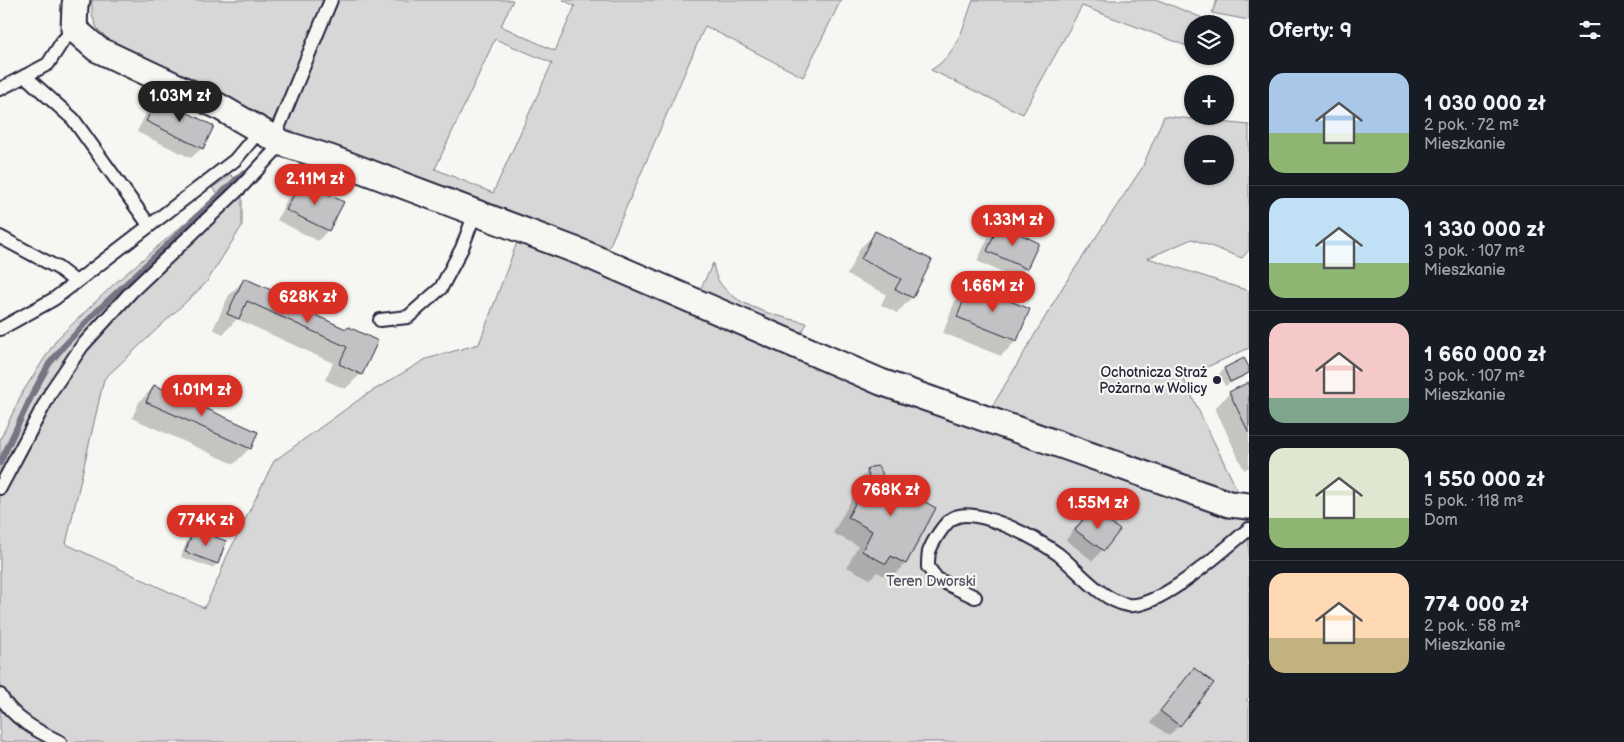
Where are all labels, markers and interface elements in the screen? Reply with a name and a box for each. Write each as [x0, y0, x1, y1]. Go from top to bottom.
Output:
map controls [1184, 15, 1234, 185]
button: layers [1184, 15, 1234, 65]
icon: filters [1576, 16, 1604, 44]
text: Oferty: 9 [1269, 18, 1352, 43]
button: + [1184, 75, 1234, 125]
pin: 1.03M zł [128, 80, 232, 123]
text: 1.03M zł [149, 87, 211, 106]
text: 1 030 000 zł [1424, 91, 1546, 116]
icon: home [1309, 93, 1369, 153]
text: 2 pok. · 72 m² [1424, 116, 1519, 135]
button: − [1184, 135, 1234, 185]
text: Mieszkanie [1424, 135, 1506, 154]
pin: 2.11M zł [263, 164, 367, 206]
text: 2.11M zł [286, 170, 344, 189]
pin: 1.33M zł [961, 204, 1065, 247]
text: 1.33M zł [982, 211, 1044, 230]
text: 1 330 000 zł [1424, 217, 1545, 242]
icon: home [1309, 218, 1369, 278]
text: 3 pok. · 107 m² [1424, 242, 1525, 261]
text: Mieszkanie [1424, 261, 1506, 280]
pin: 1.66M zł [941, 270, 1045, 313]
text: 1.66M zł [962, 277, 1024, 296]
pin: 628K zł [262, 282, 354, 324]
text: 628K zł [279, 288, 337, 307]
text: 1 660 000 zł [1424, 342, 1546, 367]
icon: home [1309, 343, 1369, 403]
place label: Ochotnicza Straż Pożarna w Wolicy [1099, 364, 1208, 397]
text: 3 pok. · 107 m² [1424, 367, 1525, 386]
pin: 1.01M zł [150, 374, 254, 417]
marker: Ochotnicza Straż Pożarna w Wolicy [1211, 374, 1223, 386]
text: 1.01M zł [172, 381, 232, 400]
text: Mieszkanie [1424, 386, 1506, 405]
text: 1 550 000 zł [1424, 467, 1545, 492]
icon: home [1309, 468, 1369, 528]
pin: 768K zł [845, 474, 937, 517]
text: 768K zł [862, 481, 920, 500]
pin: 1.55M zł [1046, 488, 1150, 530]
text: 5 pok. · 118 m² [1424, 492, 1524, 511]
text: 1.55M zł [1068, 494, 1128, 513]
pin: 774K zł [160, 504, 252, 547]
text: 774K zł [178, 511, 234, 530]
text: Dom [1424, 511, 1458, 530]
park label: Teren Dworski [886, 573, 976, 590]
text: 774 000 zł [1424, 592, 1529, 617]
icon: home [1309, 593, 1369, 653]
text: 2 pok. · 58 m² [1424, 617, 1521, 636]
text: Mieszkanie [1424, 636, 1506, 655]

